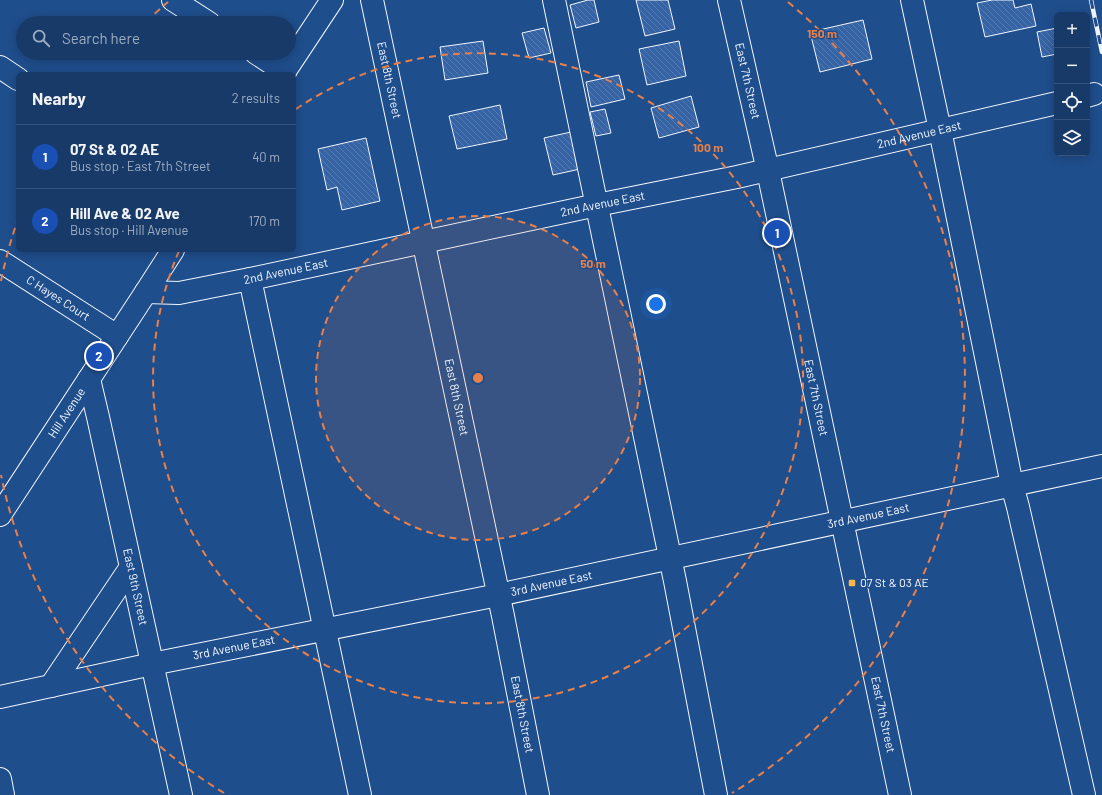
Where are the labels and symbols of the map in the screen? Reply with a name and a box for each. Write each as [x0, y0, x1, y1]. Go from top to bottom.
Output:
text: 150 m [807, 26, 837, 40]
street label: East 8th Street [375, 40, 405, 120]
street label: East 7th Street [733, 41, 764, 120]
street label: 2nd Avenue East [876, 117, 962, 150]
text: 100 m [693, 140, 723, 154]
street label: 2nd Avenue East [559, 188, 646, 219]
pin: 1 [764, 218, 790, 248]
street label: 2nd Avenue East [242, 255, 329, 286]
text: 50 m [580, 256, 606, 270]
street label: C Hayes Court [24, 272, 93, 323]
your location [646, 294, 666, 314]
pin: 2 [86, 341, 112, 371]
street label: East 8th Street [442, 357, 472, 437]
street label: East 7th Street [802, 358, 832, 437]
centre of rings [471, 371, 485, 385]
street label: Hill Avenue [45, 385, 87, 440]
street label: 3rd Avenue East [826, 499, 910, 531]
street label: East 9th Street [121, 547, 152, 626]
street label: 3rd Avenue East [509, 567, 594, 598]
place label: 07 St & 03 AE [860, 575, 929, 589]
marker: 07 St & 03 AE [847, 578, 857, 588]
street label: 3rd Avenue East [191, 632, 276, 662]
street label: East 8th Street [509, 674, 538, 754]
street label: East 7th Street [869, 675, 899, 754]

